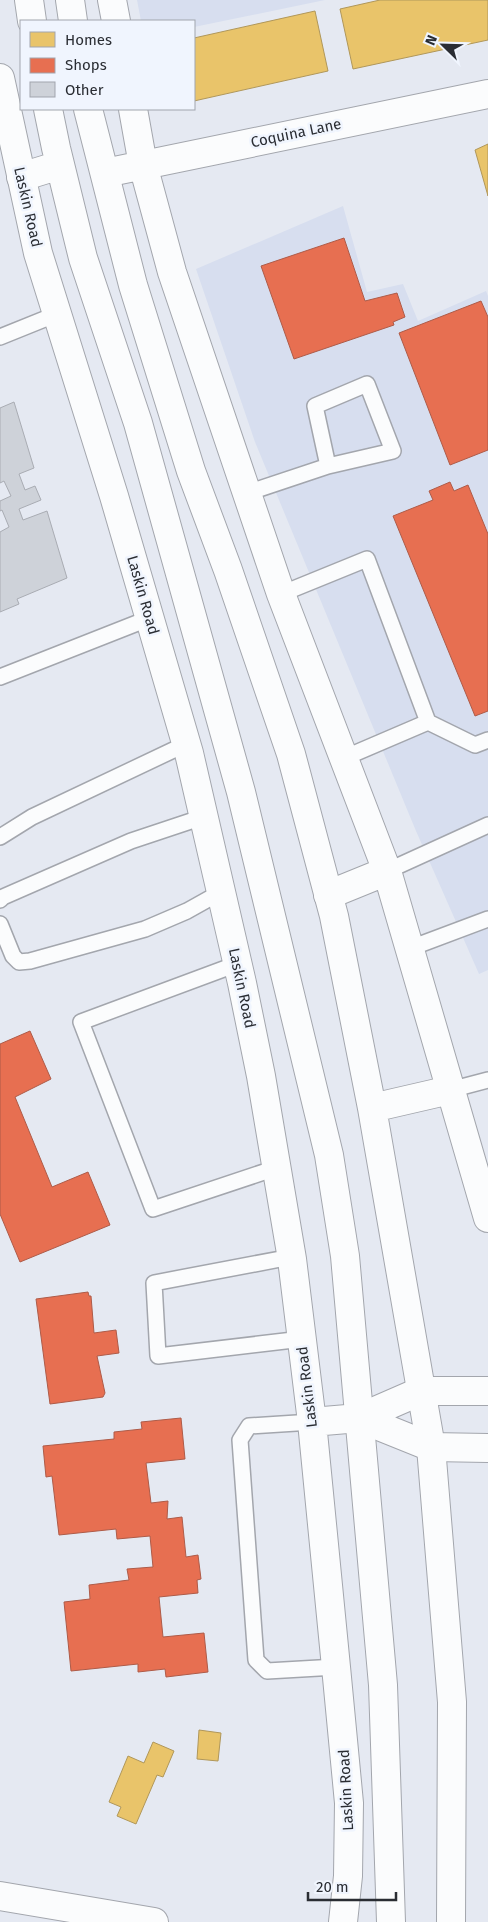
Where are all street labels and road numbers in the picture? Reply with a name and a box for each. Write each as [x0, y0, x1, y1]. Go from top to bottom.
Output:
street label: Coquina Lane [249, 115, 343, 151]
street label: Laskin Road [10, 165, 46, 249]
street label: Laskin Road [123, 553, 163, 637]
street label: Laskin Road [225, 946, 259, 1030]
street label: Laskin Road [293, 1345, 321, 1429]
street label: Laskin Road [335, 1749, 357, 1831]

